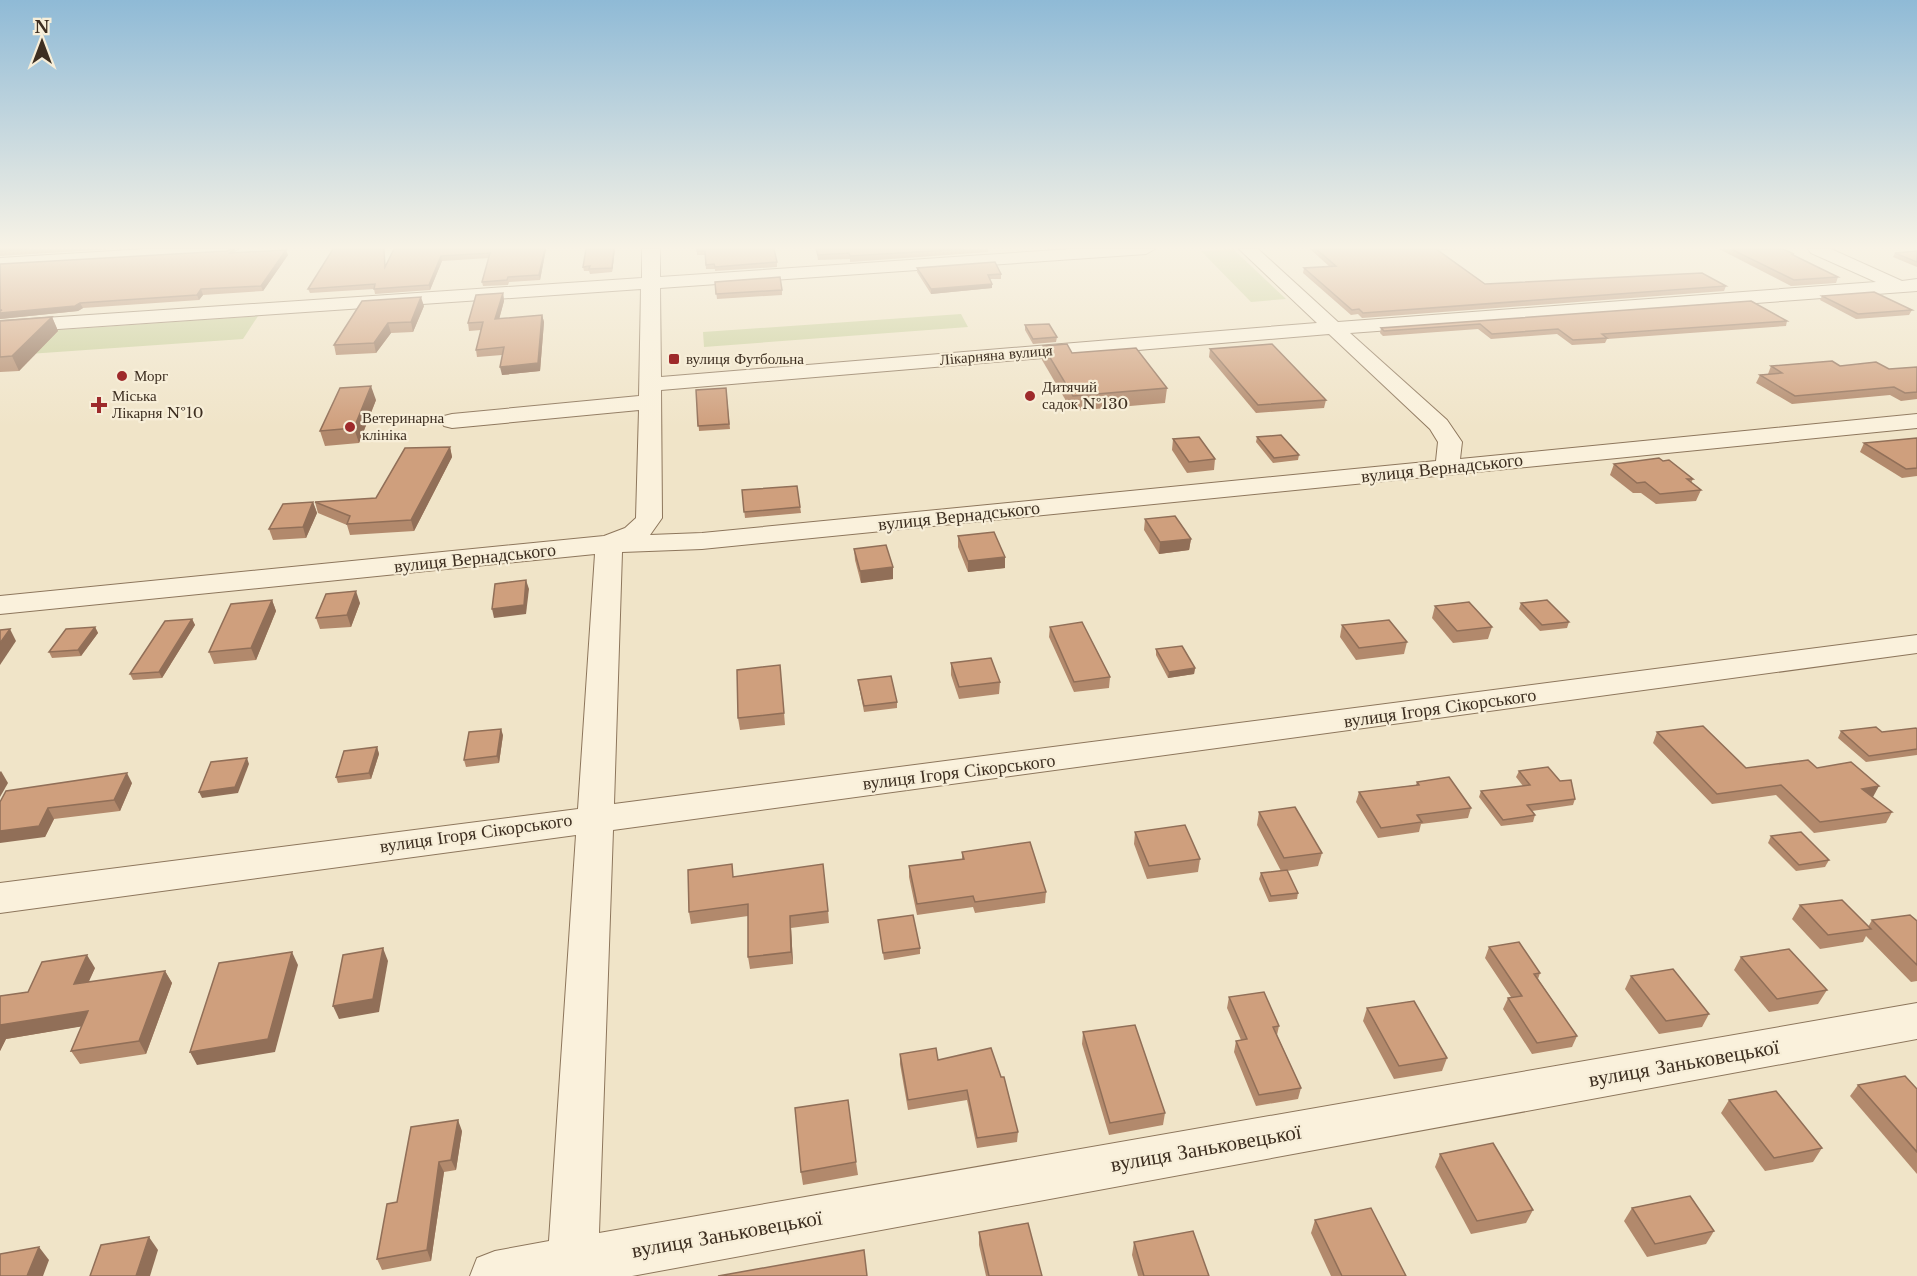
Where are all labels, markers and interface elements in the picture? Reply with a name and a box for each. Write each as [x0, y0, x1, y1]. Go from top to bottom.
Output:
north arrow [12, 12, 72, 72]
text: N [34, 17, 50, 37]
street label: Лікарняна вулиця [939, 340, 1053, 369]
place label: вулиця Футбольна [686, 349, 804, 368]
marker: вулиця Футбольна [667, 352, 681, 366]
place label: Морг [134, 366, 168, 385]
marker: Морг [115, 369, 129, 383]
place label: Дитячий садок №130 [1042, 377, 1128, 413]
place label: Міська Лікарня №10 [112, 386, 203, 422]
marker: Дитячий садок №130 [1023, 389, 1037, 403]
marker: Міська Лікарня №10 [90, 396, 108, 414]
place label: Ветеринарна клініка [362, 408, 445, 444]
marker: Ветеринарна клініка [343, 420, 357, 434]
street label: вулиця Вернадського [1360, 449, 1524, 487]
street label: вулиця Вернадського [877, 497, 1041, 535]
street label: вулиця Вернадського [393, 539, 557, 577]
street label: вулиця Ігоря Сікорського [1342, 684, 1538, 732]
street label: вулиця Ігоря Сікорського [861, 749, 1057, 795]
street label: вулиця Ігоря Сікорського [378, 809, 574, 857]
street label: вулиця Заньковецької [1587, 1033, 1782, 1093]
street label: вулиця Заньковецької [1109, 1118, 1304, 1178]
street label: вулиця Заньковецької [630, 1204, 825, 1264]

